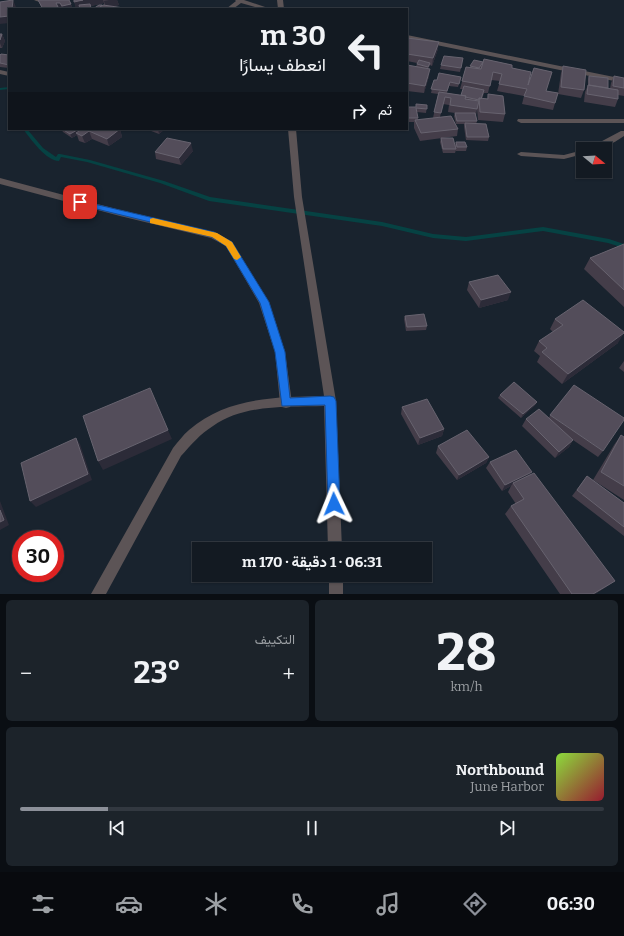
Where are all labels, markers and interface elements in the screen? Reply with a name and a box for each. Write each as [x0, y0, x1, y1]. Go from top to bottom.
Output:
text: 30 m [260, 19, 326, 52]
icon: left [340, 24, 392, 76]
text: انعطف يسارًا [239, 54, 326, 76]
icon: right [348, 100, 370, 122]
text: ثم [378, 101, 392, 119]
north arrow [576, 142, 612, 178]
map controls [576, 142, 612, 178]
pin [63, 185, 97, 219]
icon: arrive [69, 191, 91, 213]
position arrow [313, 483, 355, 525]
speed limit sign: 30 [12, 530, 64, 582]
text: 06:31 · 1 دقيقة · 170 m [242, 553, 382, 571]
text: 28 [436, 621, 497, 684]
text: التكييف [255, 632, 295, 647]
text: 23° [134, 655, 181, 691]
text: − [20, 660, 32, 687]
text: + [282, 660, 295, 687]
text: km/h [450, 679, 483, 694]
text: Northbound [456, 761, 544, 779]
text: June Harbor [470, 779, 544, 794]
icon: previous [106, 817, 128, 839]
icon: pause [301, 817, 323, 839]
icon: next [496, 817, 518, 839]
icon: filters [29, 890, 57, 918]
icon: car [115, 890, 143, 918]
icon: climate [202, 890, 230, 918]
icon: phone [288, 890, 316, 918]
icon: music [374, 890, 402, 918]
icon: directions [461, 890, 489, 918]
text: 06:30 [547, 893, 595, 915]

